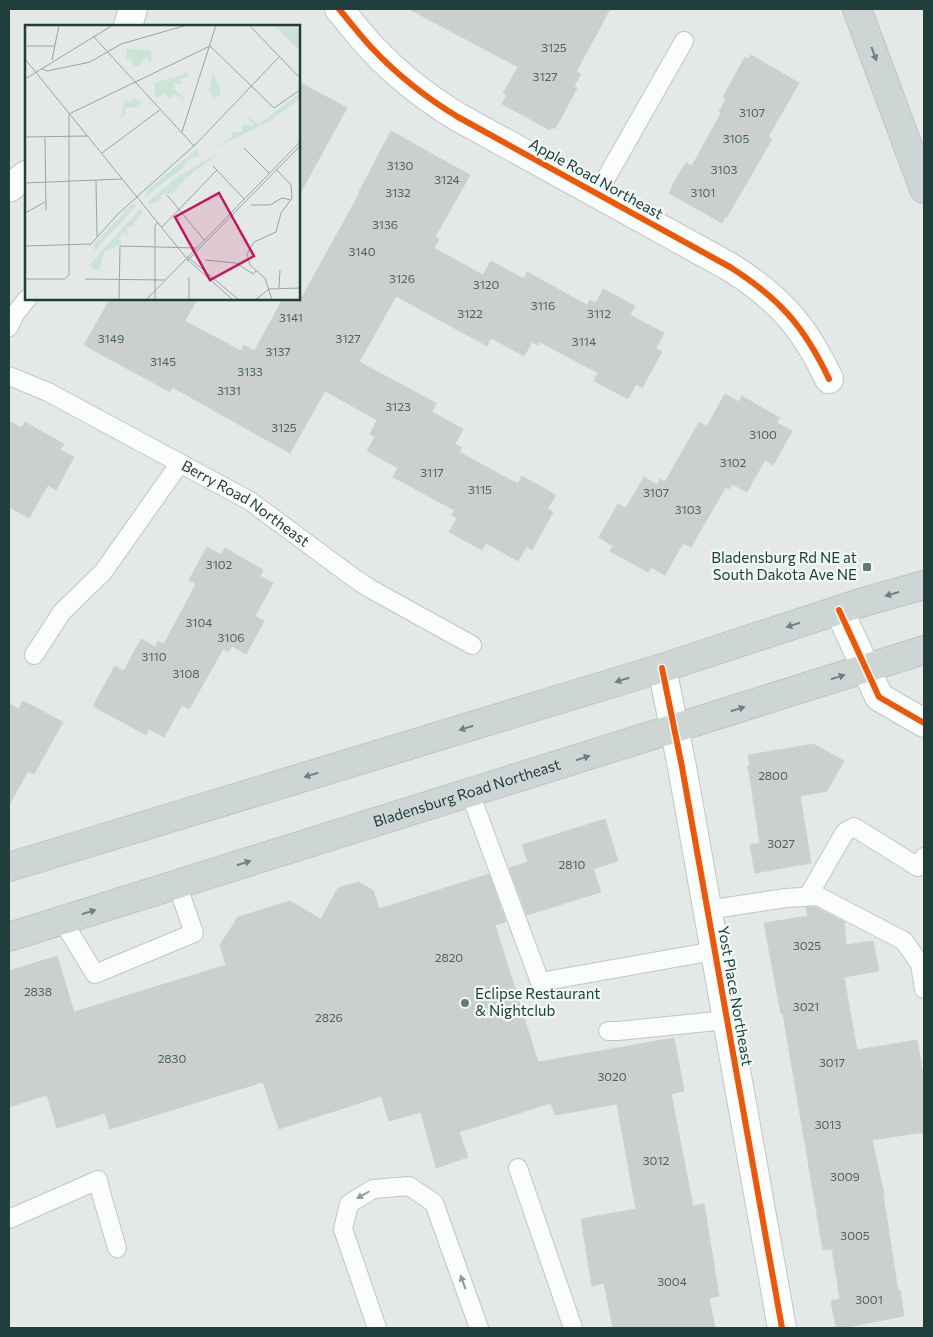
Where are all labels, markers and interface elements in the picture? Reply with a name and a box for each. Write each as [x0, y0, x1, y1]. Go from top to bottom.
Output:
inset map [25, 25, 300, 300]
house number: 3125 [541, 40, 567, 54]
one-way arrow [871, 47, 878, 62]
house number: 3127 [533, 69, 557, 83]
house number: 3107 [739, 105, 765, 119]
house number: 3105 [723, 131, 749, 145]
street label: Apple Road Northeast [526, 134, 667, 222]
house number: 3130 [387, 158, 413, 172]
house number: 3103 [711, 162, 737, 176]
house number: 3124 [434, 172, 460, 186]
house number: 3132 [385, 185, 411, 199]
house number: 3101 [691, 185, 715, 199]
house number: 3136 [372, 217, 398, 231]
house number: 3140 [348, 244, 376, 258]
house number: 3126 [389, 271, 415, 285]
house number: 3120 [473, 277, 499, 291]
house number: 3116 [531, 298, 555, 312]
house number: 3122 [457, 306, 483, 320]
house number: 3112 [587, 306, 611, 320]
house number: 3141 [279, 310, 303, 324]
house number: 3149 [98, 331, 124, 345]
house number: 3127 [336, 331, 360, 345]
house number: 3114 [572, 334, 596, 348]
house number: 3137 [265, 344, 291, 358]
house number: 3145 [150, 354, 176, 368]
house number: 3133 [237, 364, 263, 378]
house number: 3131 [217, 383, 241, 397]
house number: 3123 [385, 399, 411, 413]
house number: 3125 [271, 420, 297, 434]
house number: 3100 [749, 427, 777, 441]
house number: 3102 [720, 455, 747, 469]
street label: Berry Road Northeast [179, 456, 313, 550]
house number: 3117 [420, 465, 444, 479]
house number: 3115 [468, 482, 492, 496]
house number: 3107 [643, 485, 669, 499]
house number: 3103 [675, 502, 701, 516]
place label: Bladensburg Rd NE at South Dakota Ave NE [711, 548, 857, 583]
house number: 3102 [206, 557, 233, 571]
marker: Bladensburg Rd NE at South Dakota Ave NE [861, 561, 873, 573]
one-way arrow [885, 590, 900, 598]
house number: 3104 [185, 615, 213, 629]
one-way arrow [785, 621, 800, 629]
house number: 3106 [217, 630, 245, 644]
house number: 3110 [142, 649, 167, 663]
house number: 3108 [172, 666, 200, 680]
one-way arrow [830, 673, 845, 681]
one-way arrow [614, 677, 629, 685]
one-way arrow [730, 705, 745, 712]
one-way arrow [459, 724, 474, 732]
one-way arrow [575, 753, 590, 761]
street label: Bladensburg Road Northeast [371, 755, 563, 830]
house number: 2800 [758, 768, 788, 782]
one-way arrow [303, 771, 318, 779]
house number: 3027 [767, 836, 795, 850]
house number: 2810 [559, 857, 586, 871]
one-way arrow [236, 859, 251, 867]
one-way arrow [81, 908, 96, 915]
street label: Yost Place Northeast [715, 924, 757, 1067]
house number: 3025 [793, 938, 821, 952]
house number: 2820 [435, 950, 463, 964]
house number: 2838 [24, 984, 52, 998]
place label: Eclipse Restaurant & Nightclub [475, 984, 600, 1019]
marker: Eclipse Restaurant & Nightclub [459, 997, 471, 1009]
house number: 3021 [793, 999, 819, 1013]
house number: 2826 [315, 1010, 343, 1024]
house number: 2830 [158, 1051, 186, 1065]
house number: 3017 [819, 1055, 845, 1069]
house number: 3020 [597, 1069, 627, 1083]
house number: 3013 [815, 1117, 841, 1131]
house number: 3012 [643, 1153, 670, 1167]
house number: 3009 [830, 1169, 860, 1183]
one-way arrow [357, 1191, 370, 1200]
house number: 3005 [840, 1228, 870, 1242]
house number: 3004 [657, 1274, 687, 1288]
one-way arrow [459, 1275, 466, 1290]
house number: 3001 [855, 1292, 883, 1306]

